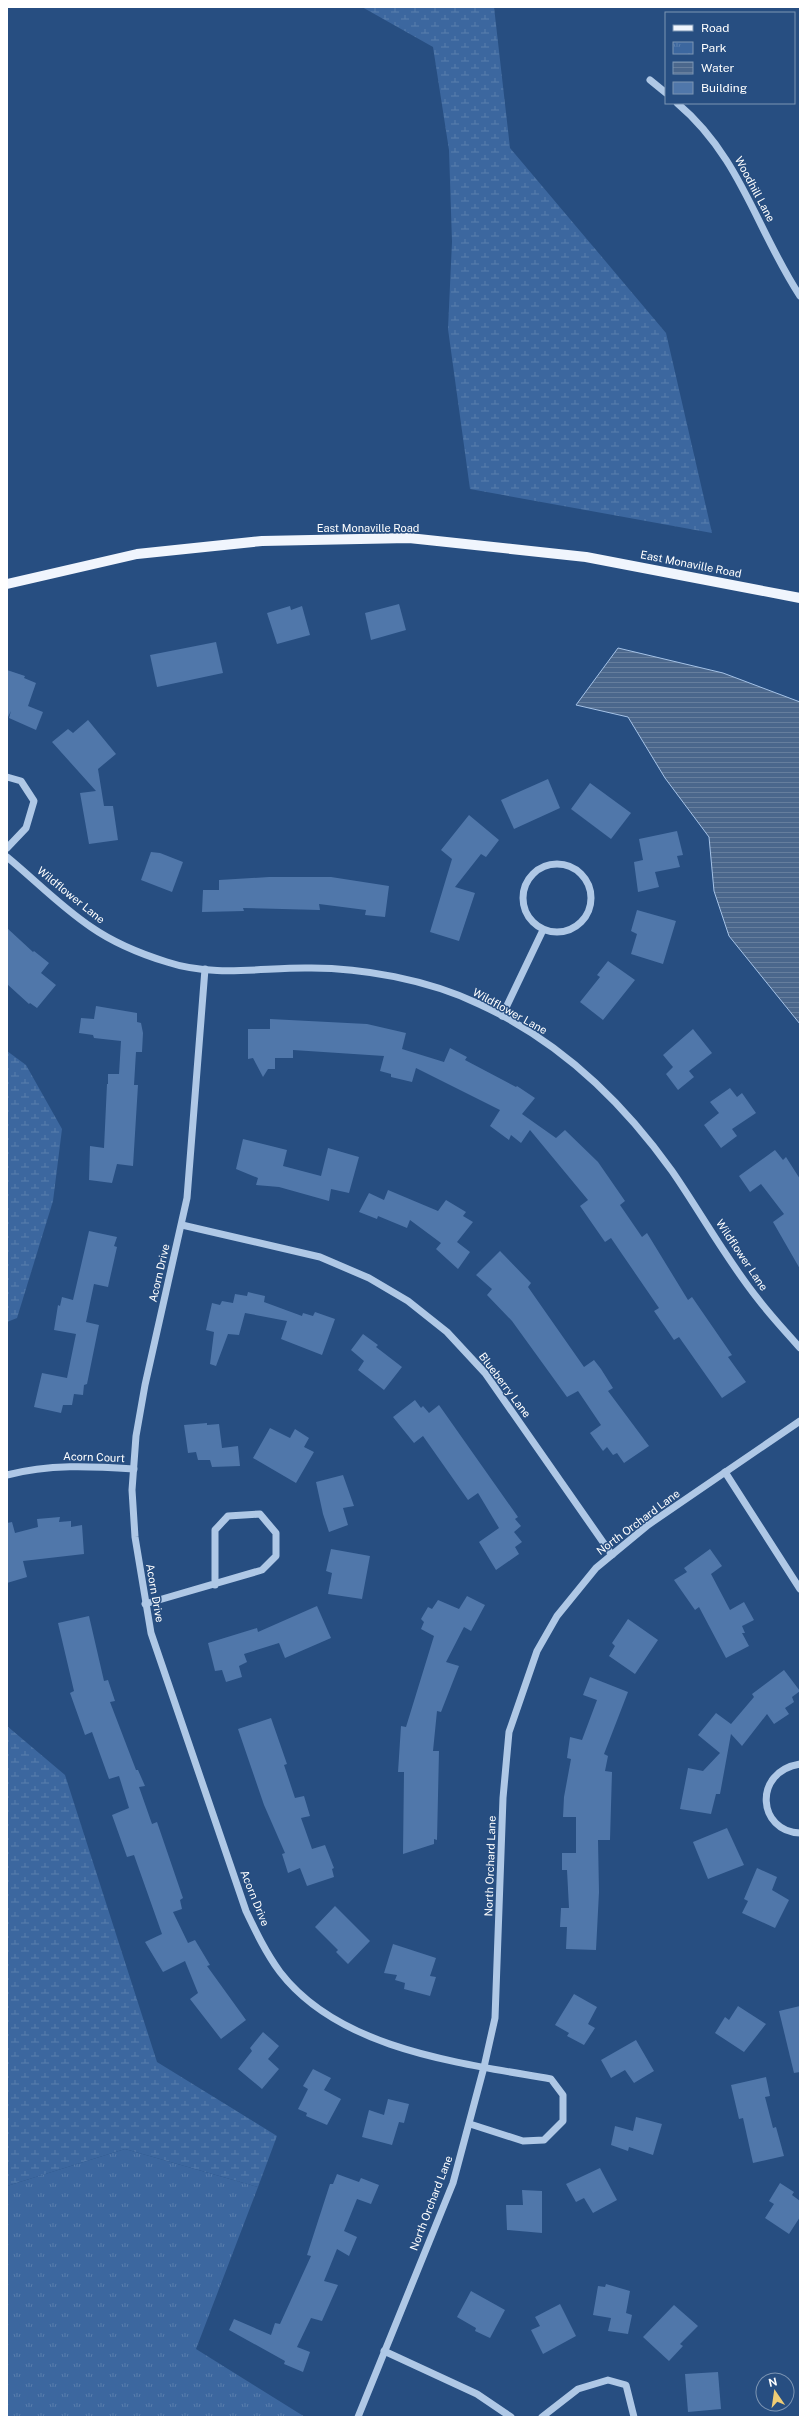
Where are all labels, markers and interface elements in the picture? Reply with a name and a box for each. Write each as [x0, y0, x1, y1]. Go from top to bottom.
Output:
legend [665, 12, 795, 104]
text: Road [701, 21, 729, 35]
text: Park [701, 41, 727, 55]
text: Water [701, 61, 735, 75]
text: Building [701, 81, 747, 95]
street label: Woodhill Lane [733, 154, 777, 224]
street label: East Monaville Road [317, 522, 419, 534]
street label: East Monaville Road [639, 548, 743, 580]
street label: Wildflower Lane [35, 864, 107, 926]
street label: Wildflower Lane [471, 986, 549, 1036]
street label: Wildflower Lane [714, 1217, 770, 1293]
street label: Acorn Drive [146, 1243, 172, 1303]
street label: Blueberry Lane [477, 1350, 533, 1420]
street label: Acorn Court [63, 1450, 125, 1464]
street label: North Orchard Lane [594, 1487, 682, 1557]
street label: Acorn Drive [144, 1563, 166, 1623]
street label: North Orchard Lane [482, 1815, 498, 1917]
street label: Acorn Drive [238, 1868, 272, 1928]
street label: North Orchard Lane [407, 2154, 455, 2252]
north arrow [755, 2372, 795, 2412]
text: N [767, 2375, 778, 2389]

